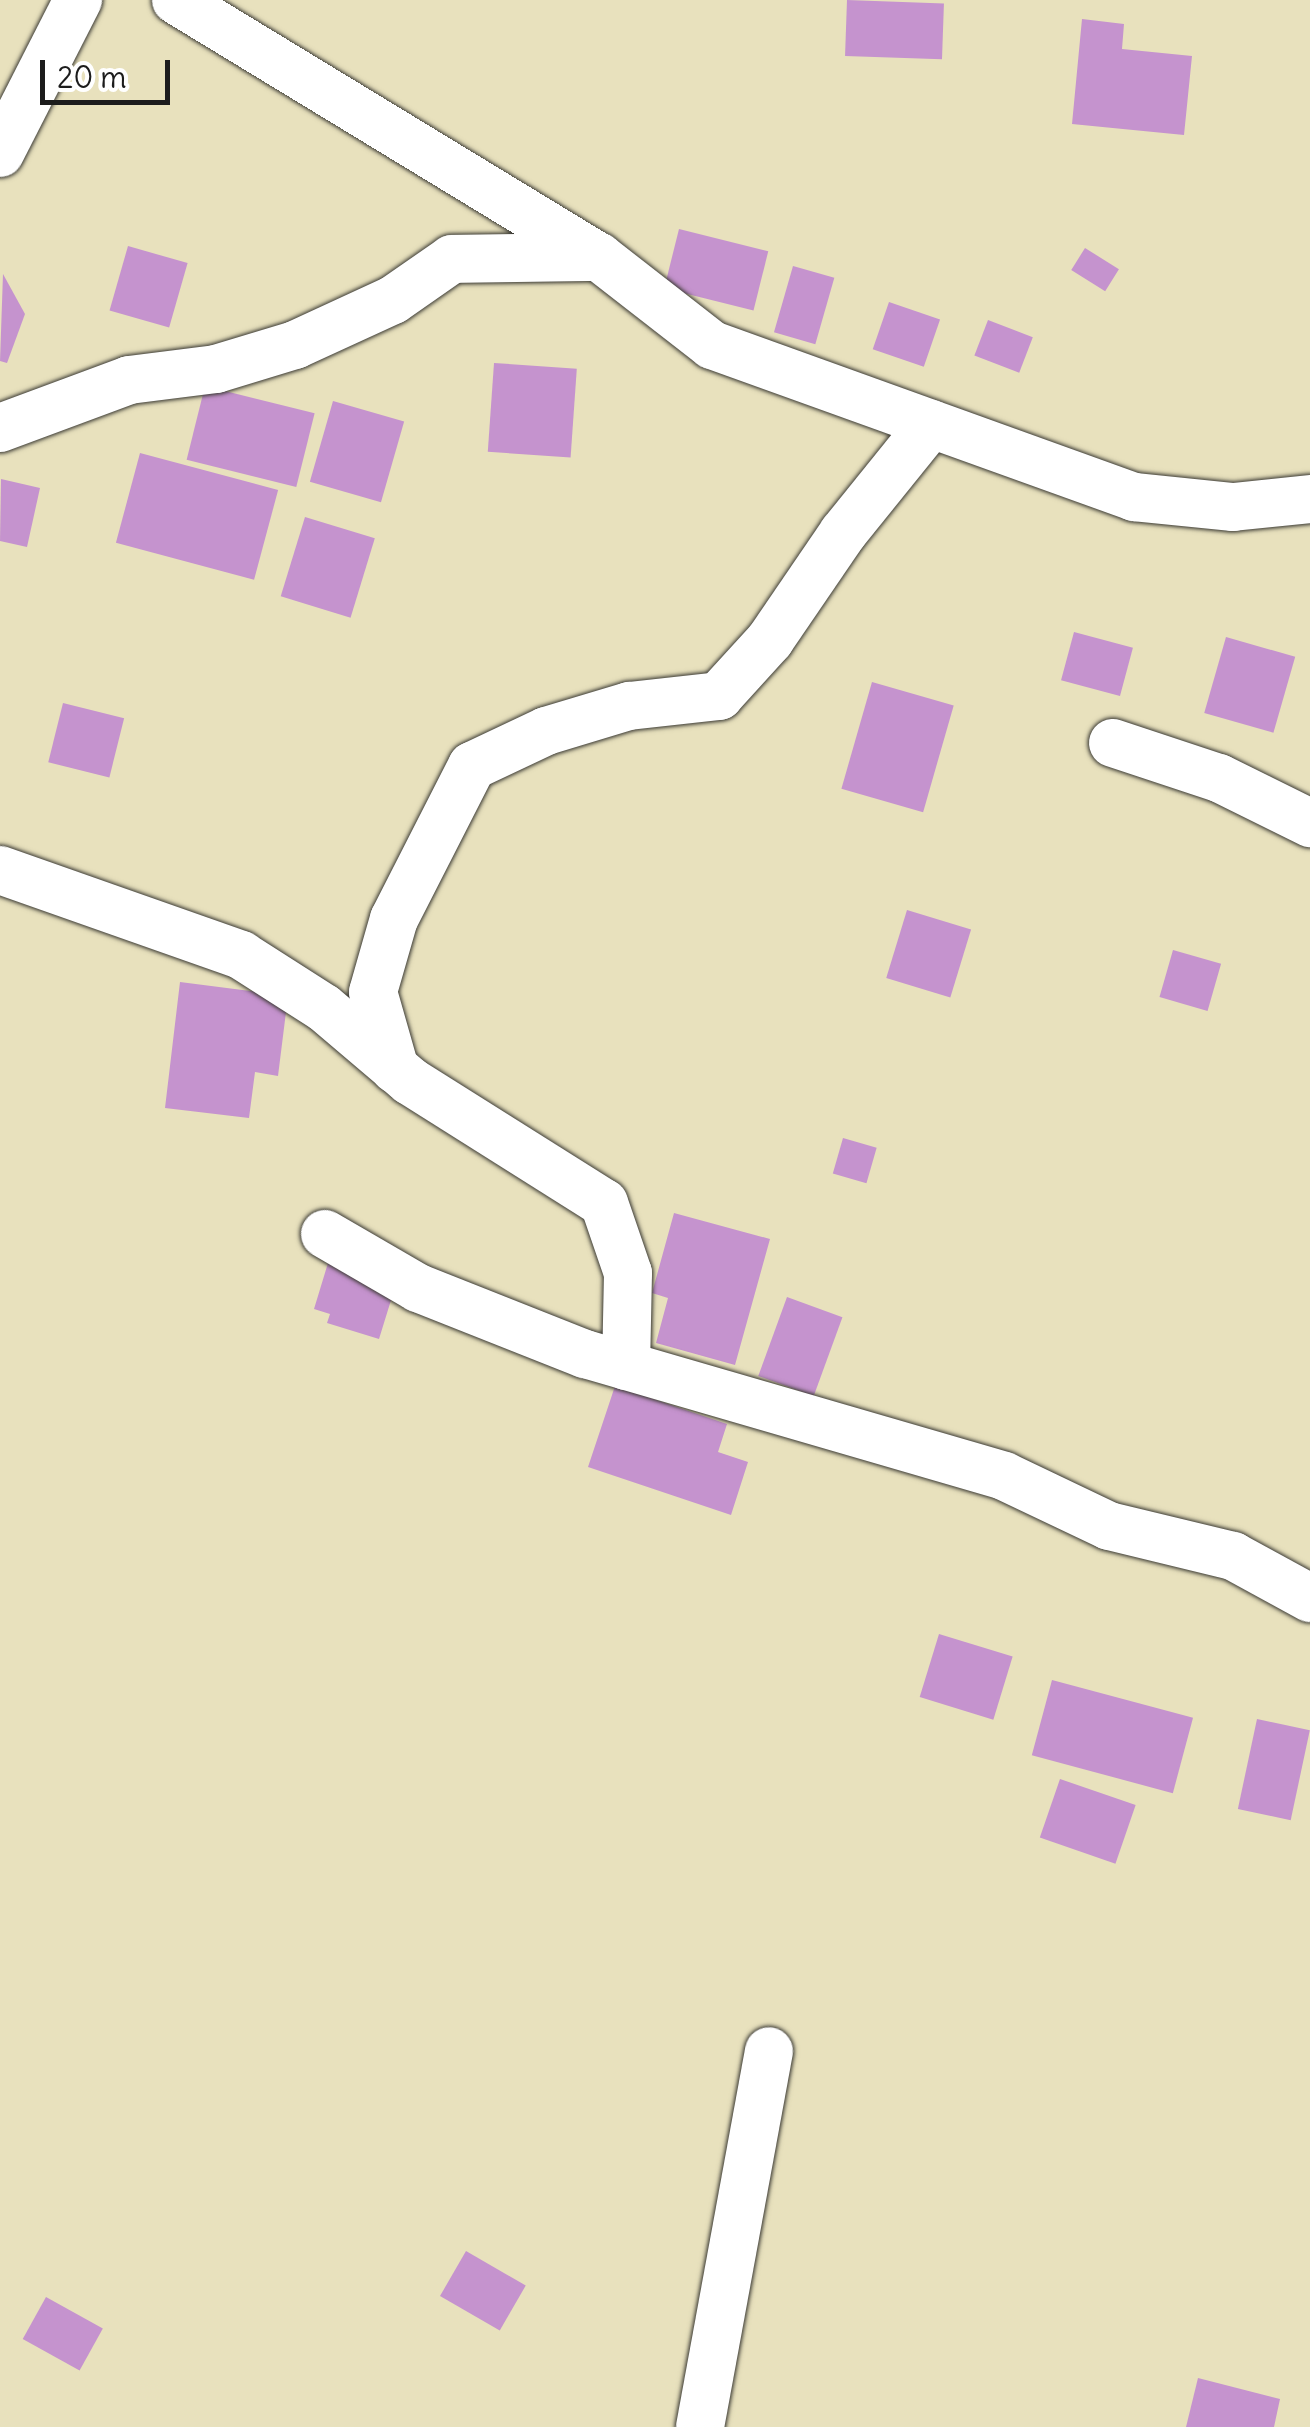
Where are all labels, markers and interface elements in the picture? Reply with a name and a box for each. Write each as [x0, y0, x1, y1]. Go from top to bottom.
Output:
scale bar [45, 40, 175, 102]
text: 20 m [57, 58, 127, 96]

